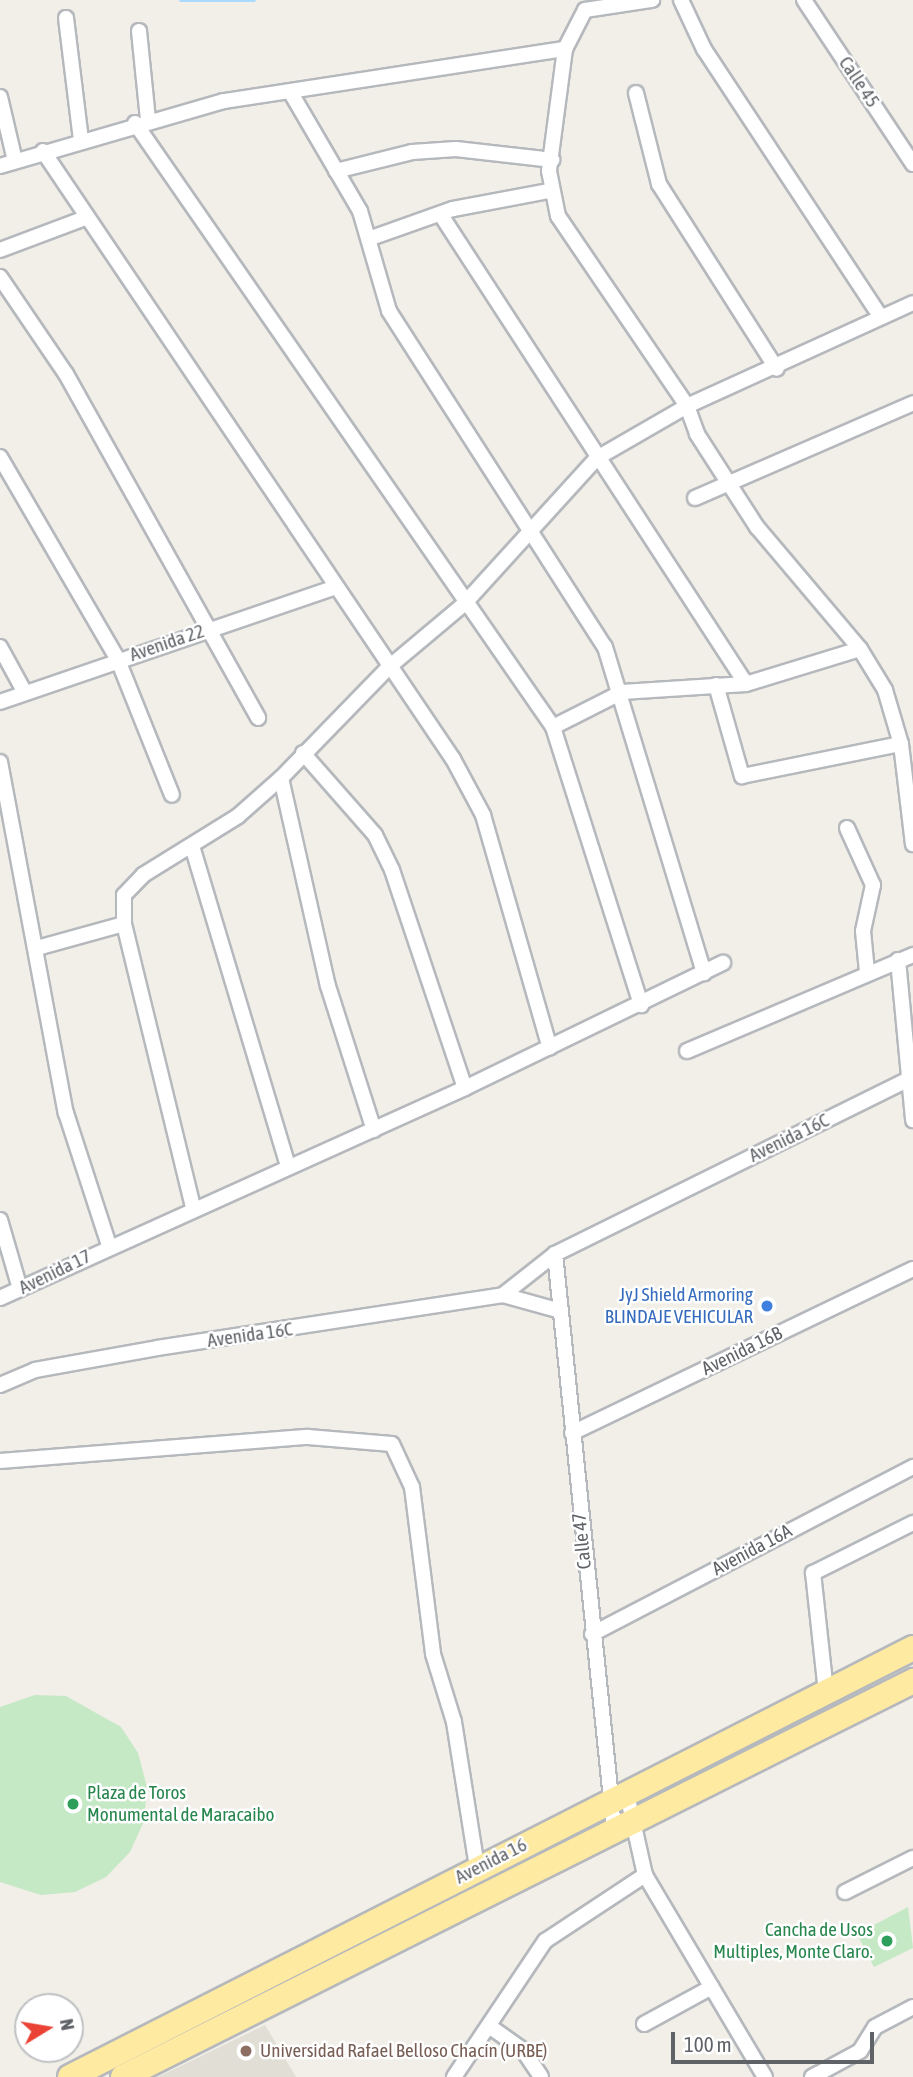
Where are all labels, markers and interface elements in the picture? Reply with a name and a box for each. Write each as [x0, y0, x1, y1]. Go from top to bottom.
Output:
street label: Calle 45 [834, 52, 884, 112]
street label: Avenida 22 [127, 620, 207, 666]
street label: Avenida 16C [745, 1109, 833, 1167]
street label: Avenida 17 [15, 1245, 95, 1299]
place label: JyJ Shield Armoring BLINDAJE VEHICULAR [605, 1284, 753, 1328]
marker: JyJ Shield Armoring BLINDAJE VEHICULAR [759, 1298, 775, 1314]
street label: Avenida 16C [206, 1318, 294, 1352]
street label: Avenida 16B [698, 1322, 786, 1380]
street label: Calle 47 [568, 1512, 596, 1570]
street label: Avenida 16A [708, 1520, 796, 1580]
place label: Plaza de Toros Monumental de Maracaibo [87, 1782, 275, 1826]
marker: Plaza de Toros Monumental de Maracaibo [65, 1796, 81, 1812]
street label: Avenida 16 [451, 1833, 531, 1889]
place label: Cancha de Usos Multiples, Monte Claro. [713, 1919, 873, 1963]
marker: Cancha de Usos Multiples, Monte Claro. [879, 1933, 895, 1949]
north arrow [14, 1993, 84, 2063]
text: N [56, 2017, 80, 2032]
scale bar [675, 2018, 878, 2062]
text: 100 m [684, 2032, 732, 2056]
place label: Universidad Rafael Belloso Chacín (URBE) [260, 2040, 547, 2062]
marker: Universidad Rafael Belloso Chacín (URBE) [238, 2043, 254, 2059]

